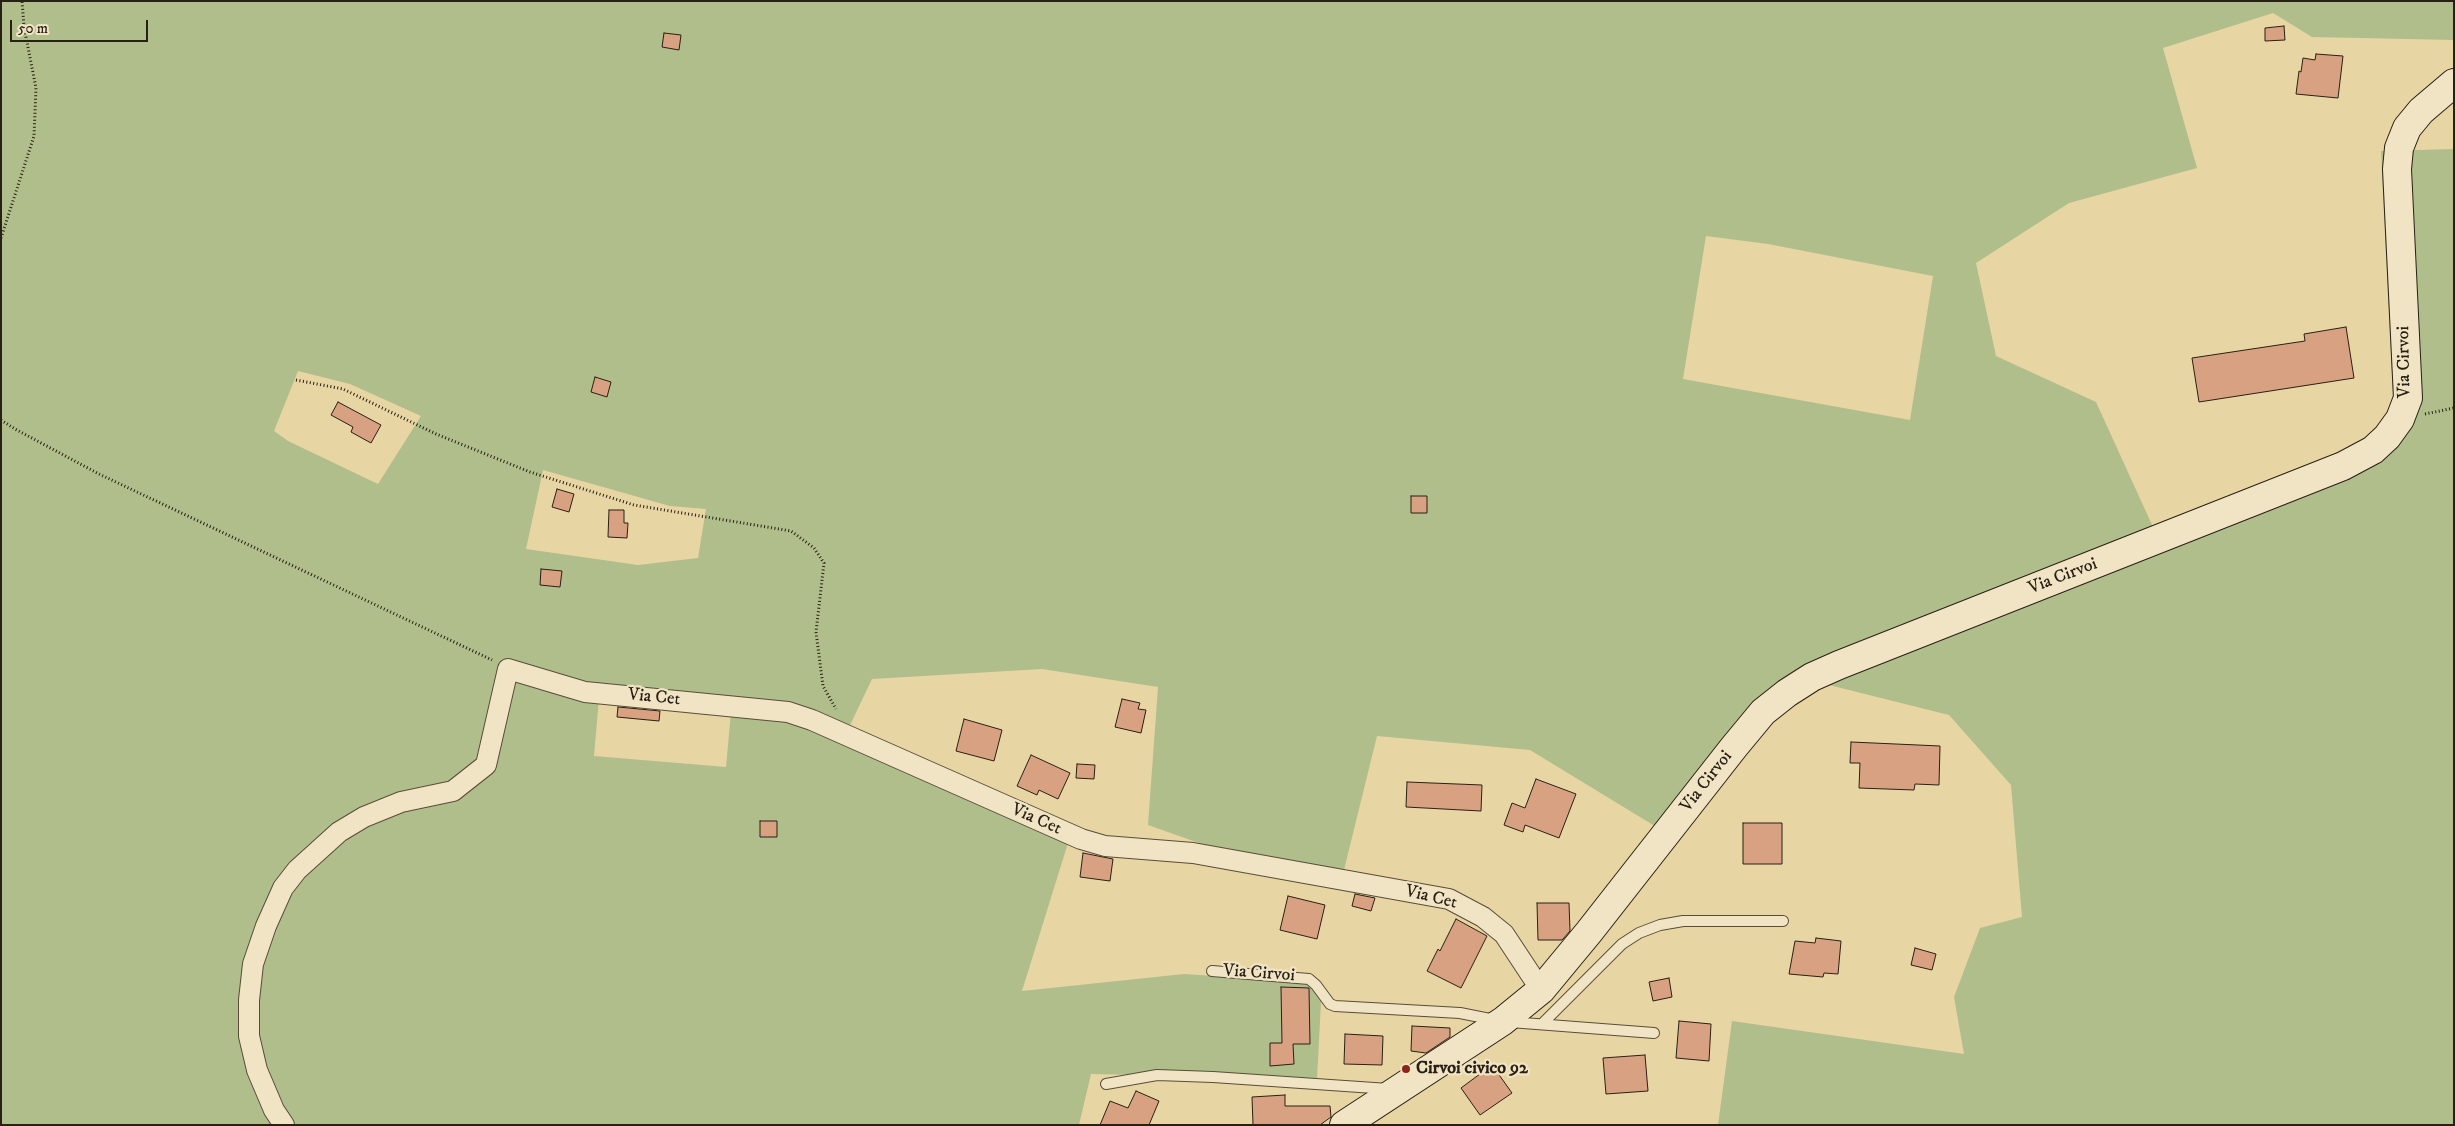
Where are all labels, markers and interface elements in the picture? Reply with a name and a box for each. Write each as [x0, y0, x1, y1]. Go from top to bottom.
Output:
scale bar [12, 10, 150, 42]
text: 50 m [18, 19, 48, 38]
street label: Via Cirvoi [2394, 326, 2416, 398]
street label: Via Cirvoi [2025, 554, 2101, 600]
street label: Via Cet [627, 685, 681, 711]
street label: Via Cirvoi [1676, 747, 1738, 817]
street label: Via Cet [1008, 799, 1064, 841]
street label: Via Cet [1403, 881, 1459, 915]
street label: Via Cirvoi [1222, 961, 1296, 987]
place label: Cirvoi civico 92 [1416, 1058, 1528, 1080]
marker: Cirvoi civico 92 [1400, 1063, 1412, 1075]

